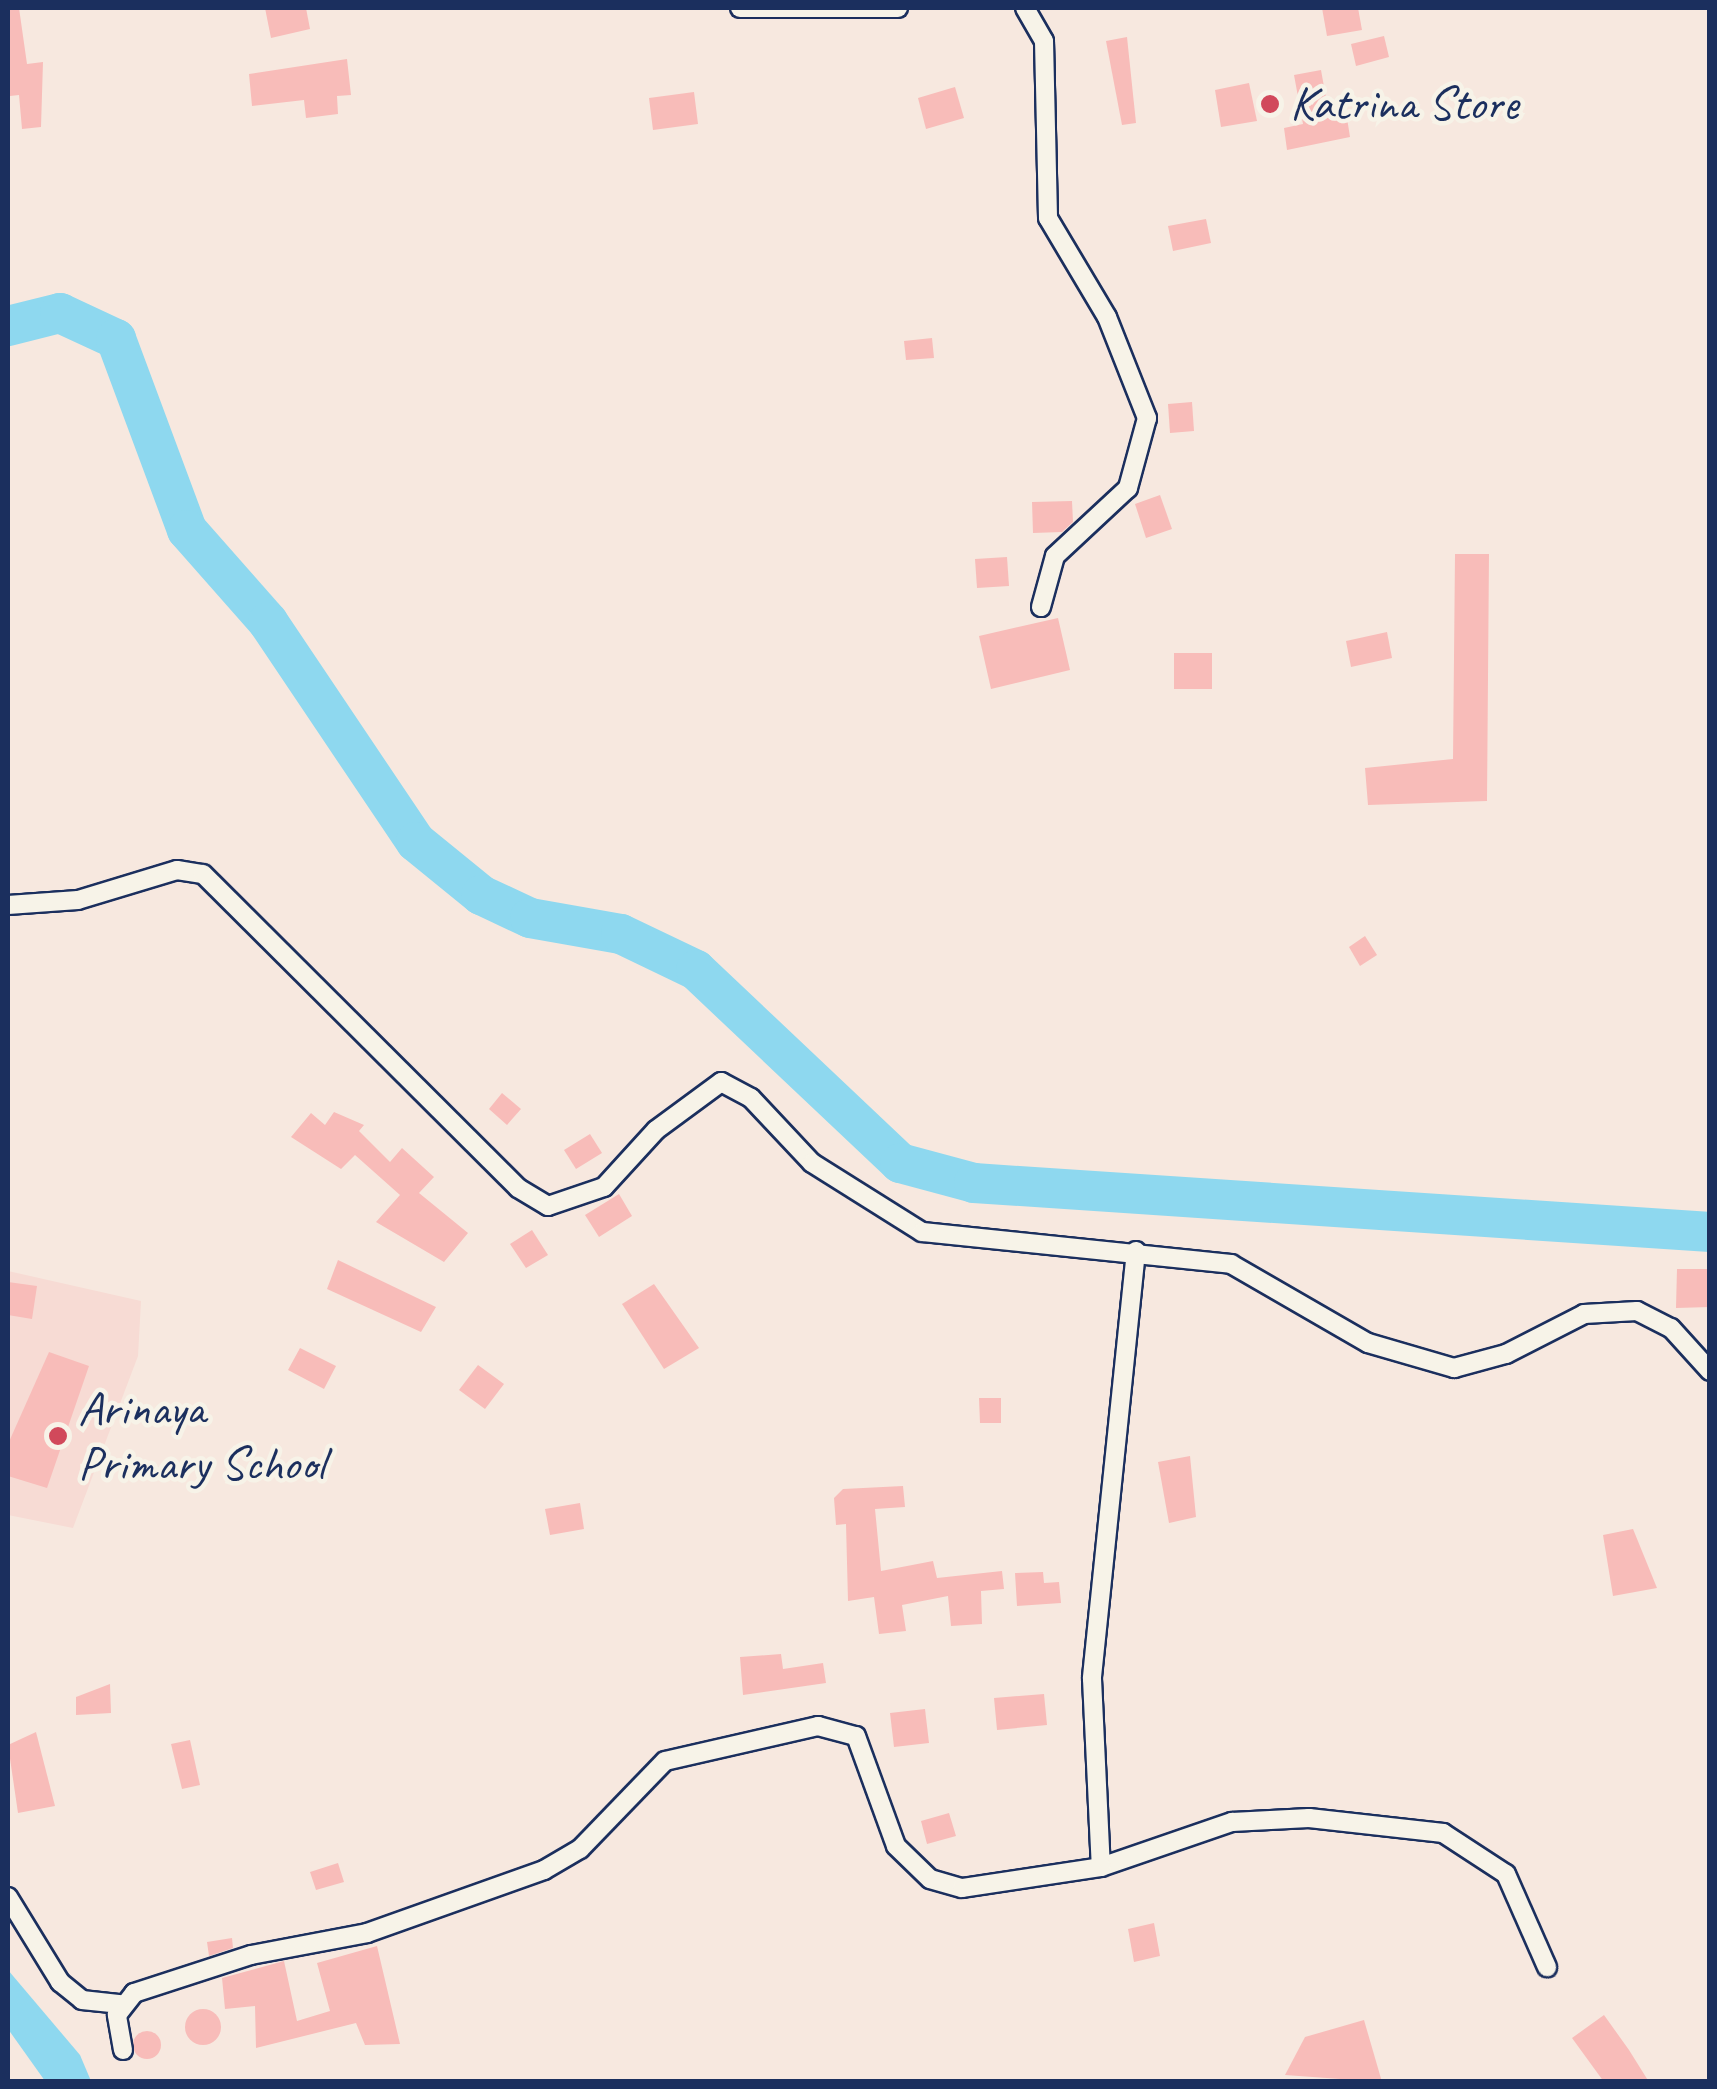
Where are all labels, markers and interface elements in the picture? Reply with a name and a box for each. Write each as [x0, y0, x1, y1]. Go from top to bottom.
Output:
place label: Katrina Store [1290, 75, 1518, 133]
marker: Katrina Store [1259, 93, 1281, 115]
place label: Arinaya Primary School [78, 1379, 324, 1492]
marker: Arinaya Primary School [47, 1425, 69, 1447]

